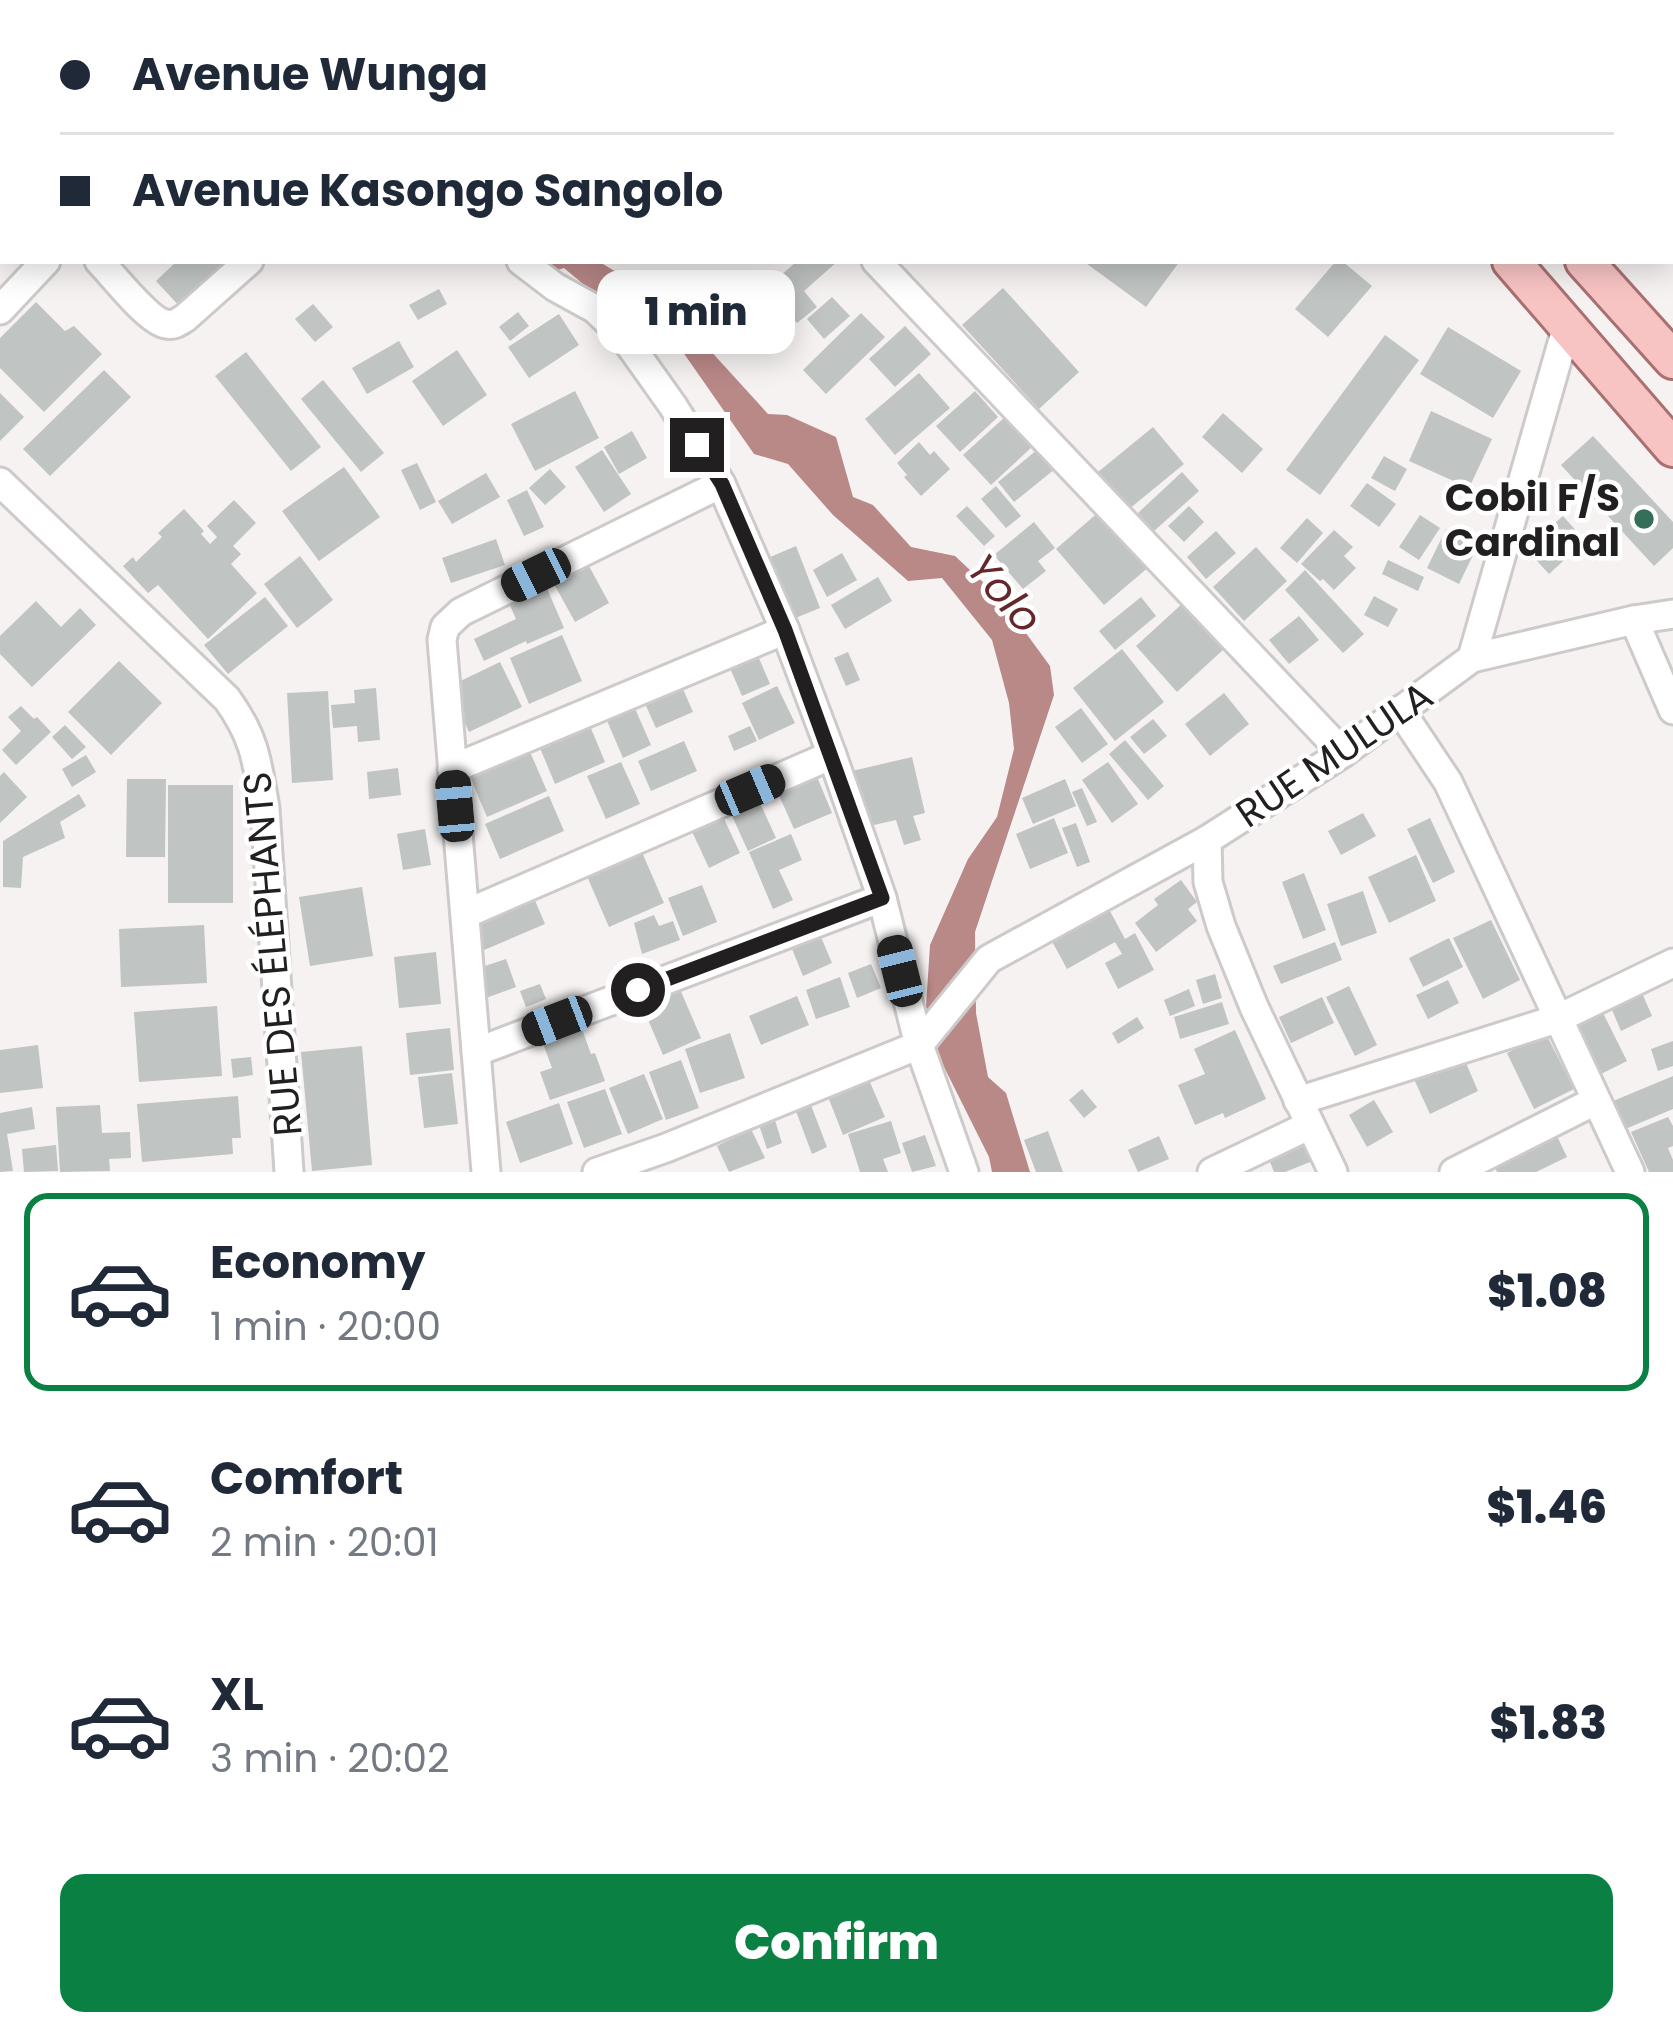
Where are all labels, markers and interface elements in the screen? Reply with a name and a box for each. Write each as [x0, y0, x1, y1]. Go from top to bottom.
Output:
text: Avenue Wunga [132, 43, 488, 106]
text: Avenue Kasongo Sangolo [132, 159, 723, 222]
callout: 1 min [598, 271, 796, 355]
text: 1 min [645, 284, 747, 339]
route end [670, 418, 724, 472]
place label: Cobil F/S Cardinal [1445, 470, 1620, 570]
marker: Cobil F/S Cardinal [1631, 506, 1657, 532]
water label: Yolo [953, 541, 1056, 646]
car [496, 543, 576, 607]
street label: RUE MULULA [1225, 668, 1444, 841]
car [710, 759, 790, 821]
car [434, 769, 476, 843]
street label: RUE DES ÉLÉPHANTS [229, 770, 316, 1138]
car [874, 932, 926, 1010]
route start [611, 963, 665, 1017]
car [517, 991, 597, 1051]
text: Economy [210, 1231, 425, 1294]
icon: car [66, 1238, 174, 1346]
text: $1.08 [1487, 1260, 1607, 1323]
text: 1 min · 20:00 [210, 1299, 441, 1354]
text: Comfort [210, 1447, 403, 1510]
icon: car [66, 1454, 174, 1562]
text: $1.46 [1487, 1476, 1607, 1539]
text: 2 min · 20:01 [210, 1515, 439, 1570]
text: XL [210, 1663, 264, 1726]
icon: car [66, 1670, 174, 1778]
text: $1.83 [1489, 1692, 1607, 1755]
text: 3 min · 20:02 [210, 1731, 449, 1786]
button: Confirm [60, 1874, 1613, 2012]

